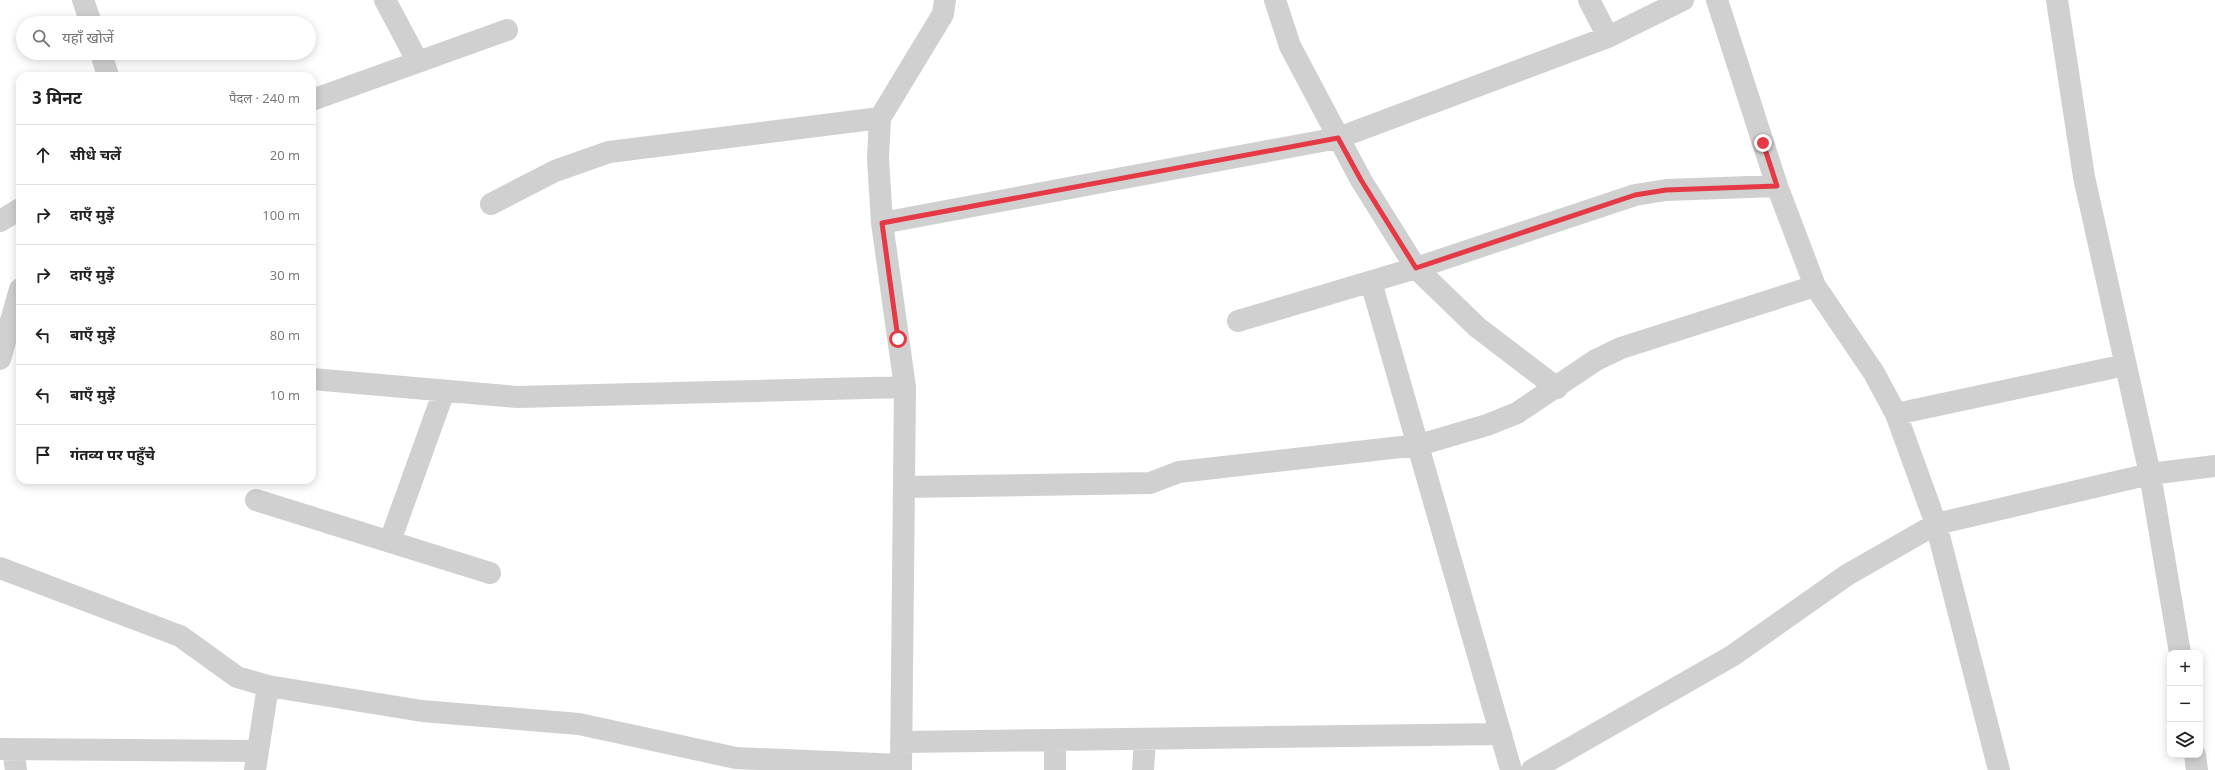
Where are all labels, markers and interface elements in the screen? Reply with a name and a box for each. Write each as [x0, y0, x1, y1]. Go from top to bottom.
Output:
search box [16, 16, 316, 60]
icon: search [30, 27, 52, 49]
text: यहाँ खोजें [62, 27, 114, 47]
text: 3 मिनट [32, 86, 82, 109]
text: पैदल · 240 m [229, 89, 300, 107]
route end [1754, 134, 1772, 152]
icon: ahead [32, 144, 54, 166]
text: सीधे चलें [70, 144, 121, 164]
text: 20 m [270, 146, 300, 164]
icon: right [32, 204, 54, 226]
text: दाएँ मुड़ें [70, 204, 114, 224]
text: 100 m [262, 206, 300, 224]
icon: right [32, 264, 54, 286]
text: दाएँ मुड़ें [70, 264, 114, 284]
text: 30 m [270, 266, 300, 284]
icon: left [32, 324, 54, 346]
text: बाएँ मुड़ें [70, 324, 115, 344]
text: 80 m [270, 326, 300, 344]
route start [889, 330, 907, 348]
icon: left [32, 384, 54, 406]
text: बाएँ मुड़ें [70, 384, 115, 404]
text: 10 m [270, 386, 300, 404]
icon: arrive [32, 444, 54, 466]
text: गंतव्य पर पहुँचे [70, 444, 155, 464]
map controls [2167, 650, 2203, 758]
button: + [2167, 650, 2203, 686]
button: − [2167, 686, 2203, 722]
button: layers [2167, 722, 2203, 758]

